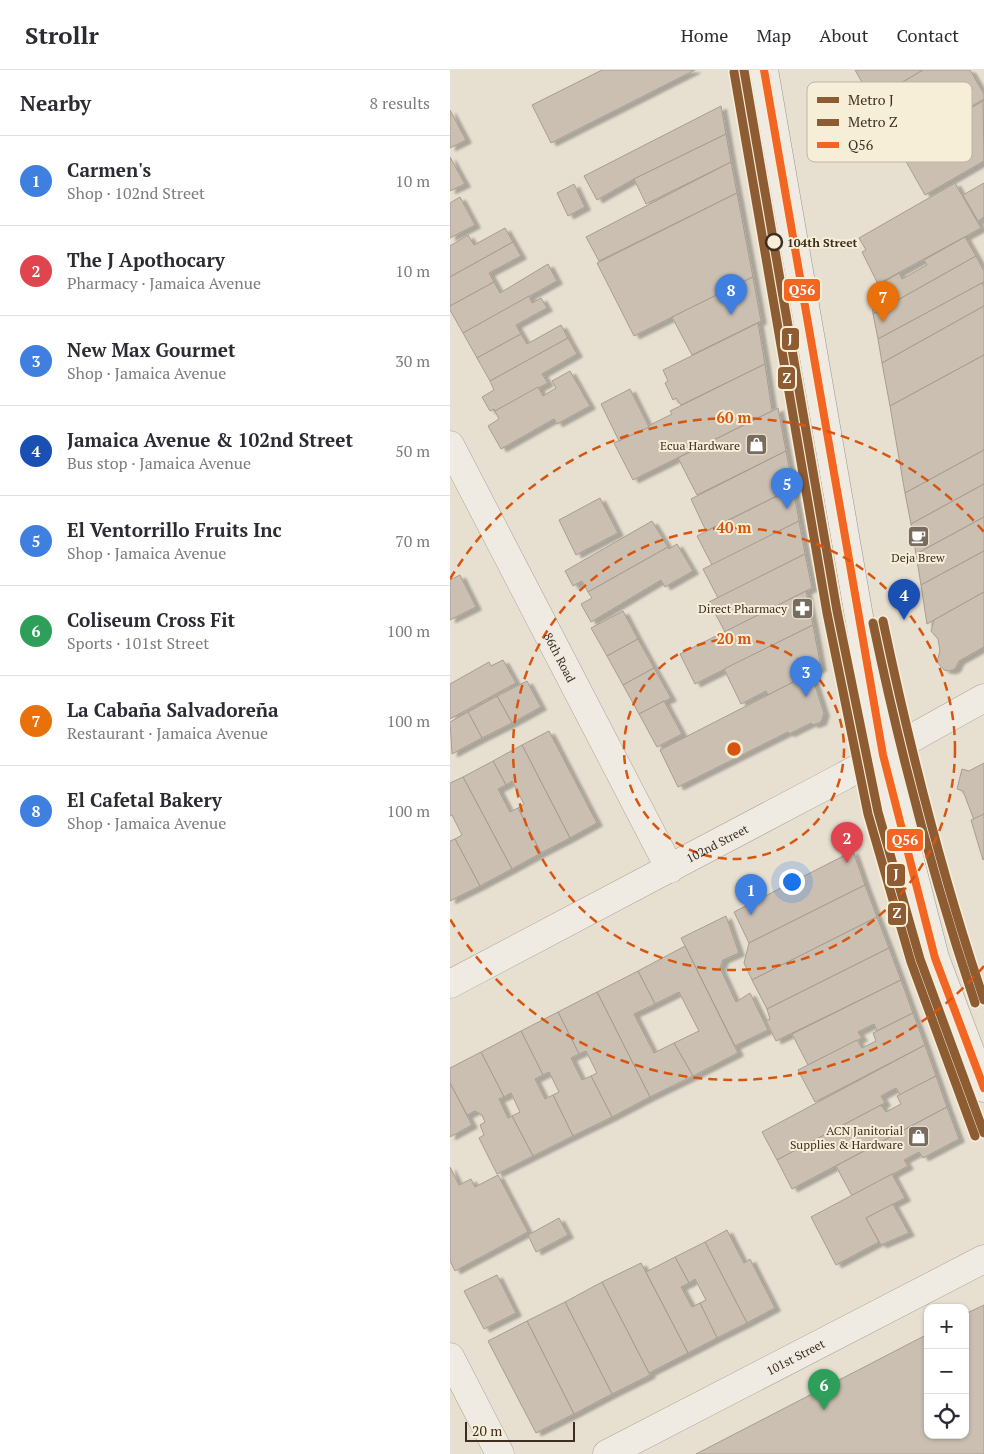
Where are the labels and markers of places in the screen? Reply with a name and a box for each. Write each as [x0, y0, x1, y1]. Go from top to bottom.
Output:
marker: 104th Street [765, 233, 783, 251]
place label: 104th Street [787, 235, 858, 250]
pin: 8 [715, 274, 747, 315]
pin: 7 [867, 281, 899, 322]
shop icon: Ecua Hardware [744, 433, 768, 457]
place label: Ecua Hardware [660, 438, 740, 453]
pin: 5 [771, 468, 803, 509]
cafe icon: Deja Brew [906, 524, 930, 548]
place label: Deja Brew [891, 550, 945, 565]
pin: 4 [888, 579, 920, 620]
pharmacy icon: Direct Pharmacy [791, 596, 815, 620]
place label: Direct Pharmacy [698, 601, 788, 616]
pin: 3 [790, 656, 822, 697]
centre of rings [725, 740, 743, 758]
pin: 2 [831, 822, 863, 863]
pin: 1 [735, 874, 767, 915]
place label: ACN Janitorial Supplies & Hardware [790, 1123, 903, 1152]
shop icon: ACN Janitorial Supplies & Hardware [907, 1125, 931, 1149]
pin: 6 [808, 1369, 840, 1410]

